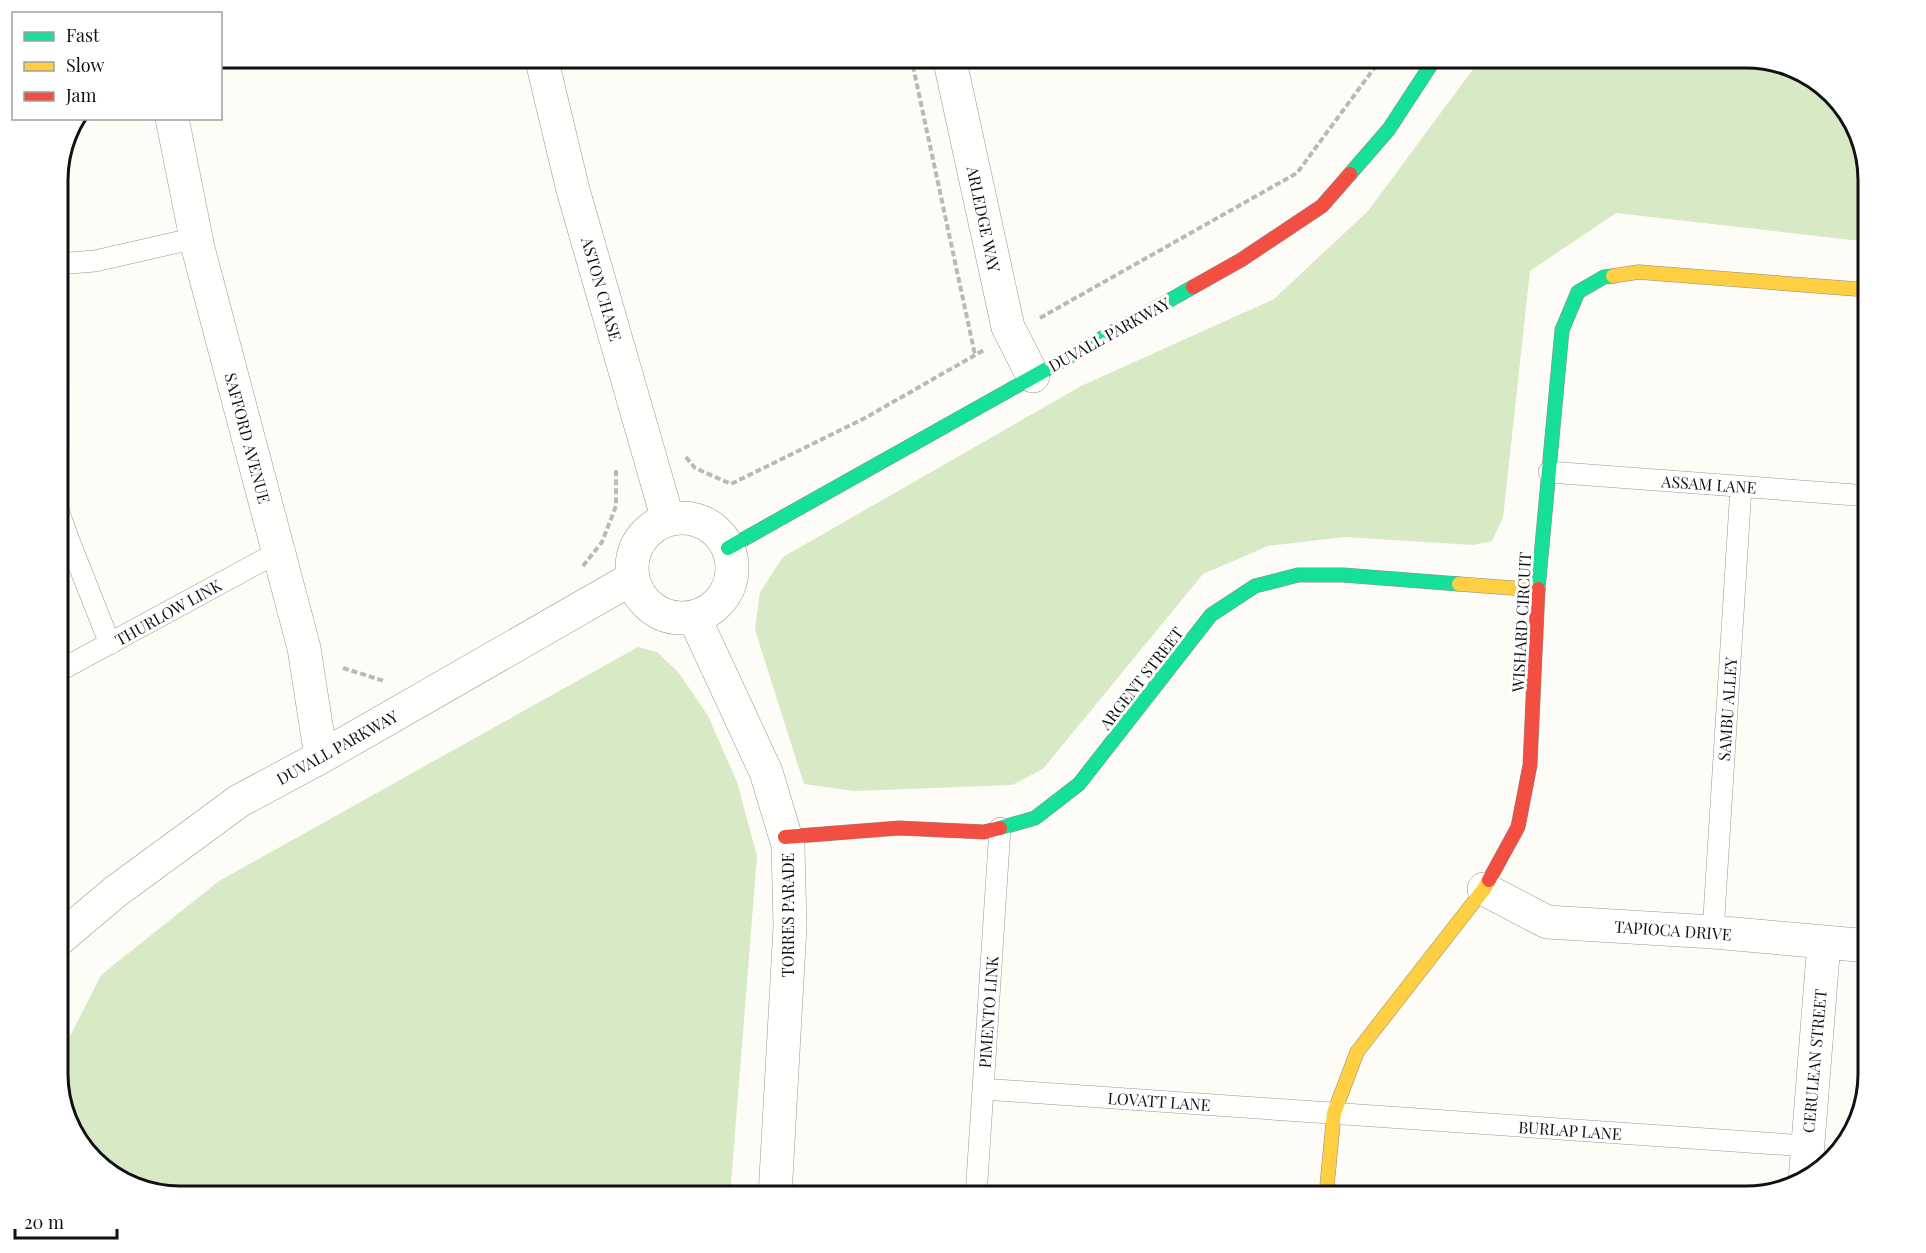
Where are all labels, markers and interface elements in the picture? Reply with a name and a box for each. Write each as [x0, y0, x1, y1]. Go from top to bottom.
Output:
legend [12, 12, 222, 120]
text: Fast [66, 23, 100, 47]
text: Slow [66, 53, 104, 77]
text: Jam [65, 83, 96, 107]
street label: ARLEDGE WAY [962, 163, 1006, 274]
street label: ASTON CHASE [577, 234, 627, 343]
street label: DUVALL PARKWAY [1045, 292, 1174, 376]
street label: SAFFORD AVENUE [220, 370, 276, 506]
street label: ASSAM LANE [1660, 470, 1757, 498]
street label: WISHARD CIRCUIT [1507, 551, 1535, 694]
street label: THURLOW LINK [111, 574, 226, 650]
street label: ARGENT STREET [1094, 623, 1188, 734]
street label: SAMBU ALLEY [1713, 656, 1741, 762]
street label: DUVALL PARKWAY [273, 705, 402, 789]
street label: TORRES PARADE [777, 853, 798, 977]
street label: TAPIOCA DRIVE [1614, 915, 1732, 945]
street label: PIMENTO LINK [974, 955, 1002, 1069]
street label: CERULEAN STREET [1797, 988, 1831, 1134]
street label: LOVATT LANE [1107, 1087, 1211, 1115]
street label: BURLAP LANE [1518, 1116, 1622, 1144]
scale bar [15, 1202, 117, 1240]
text: 20 m [24, 1210, 64, 1234]

